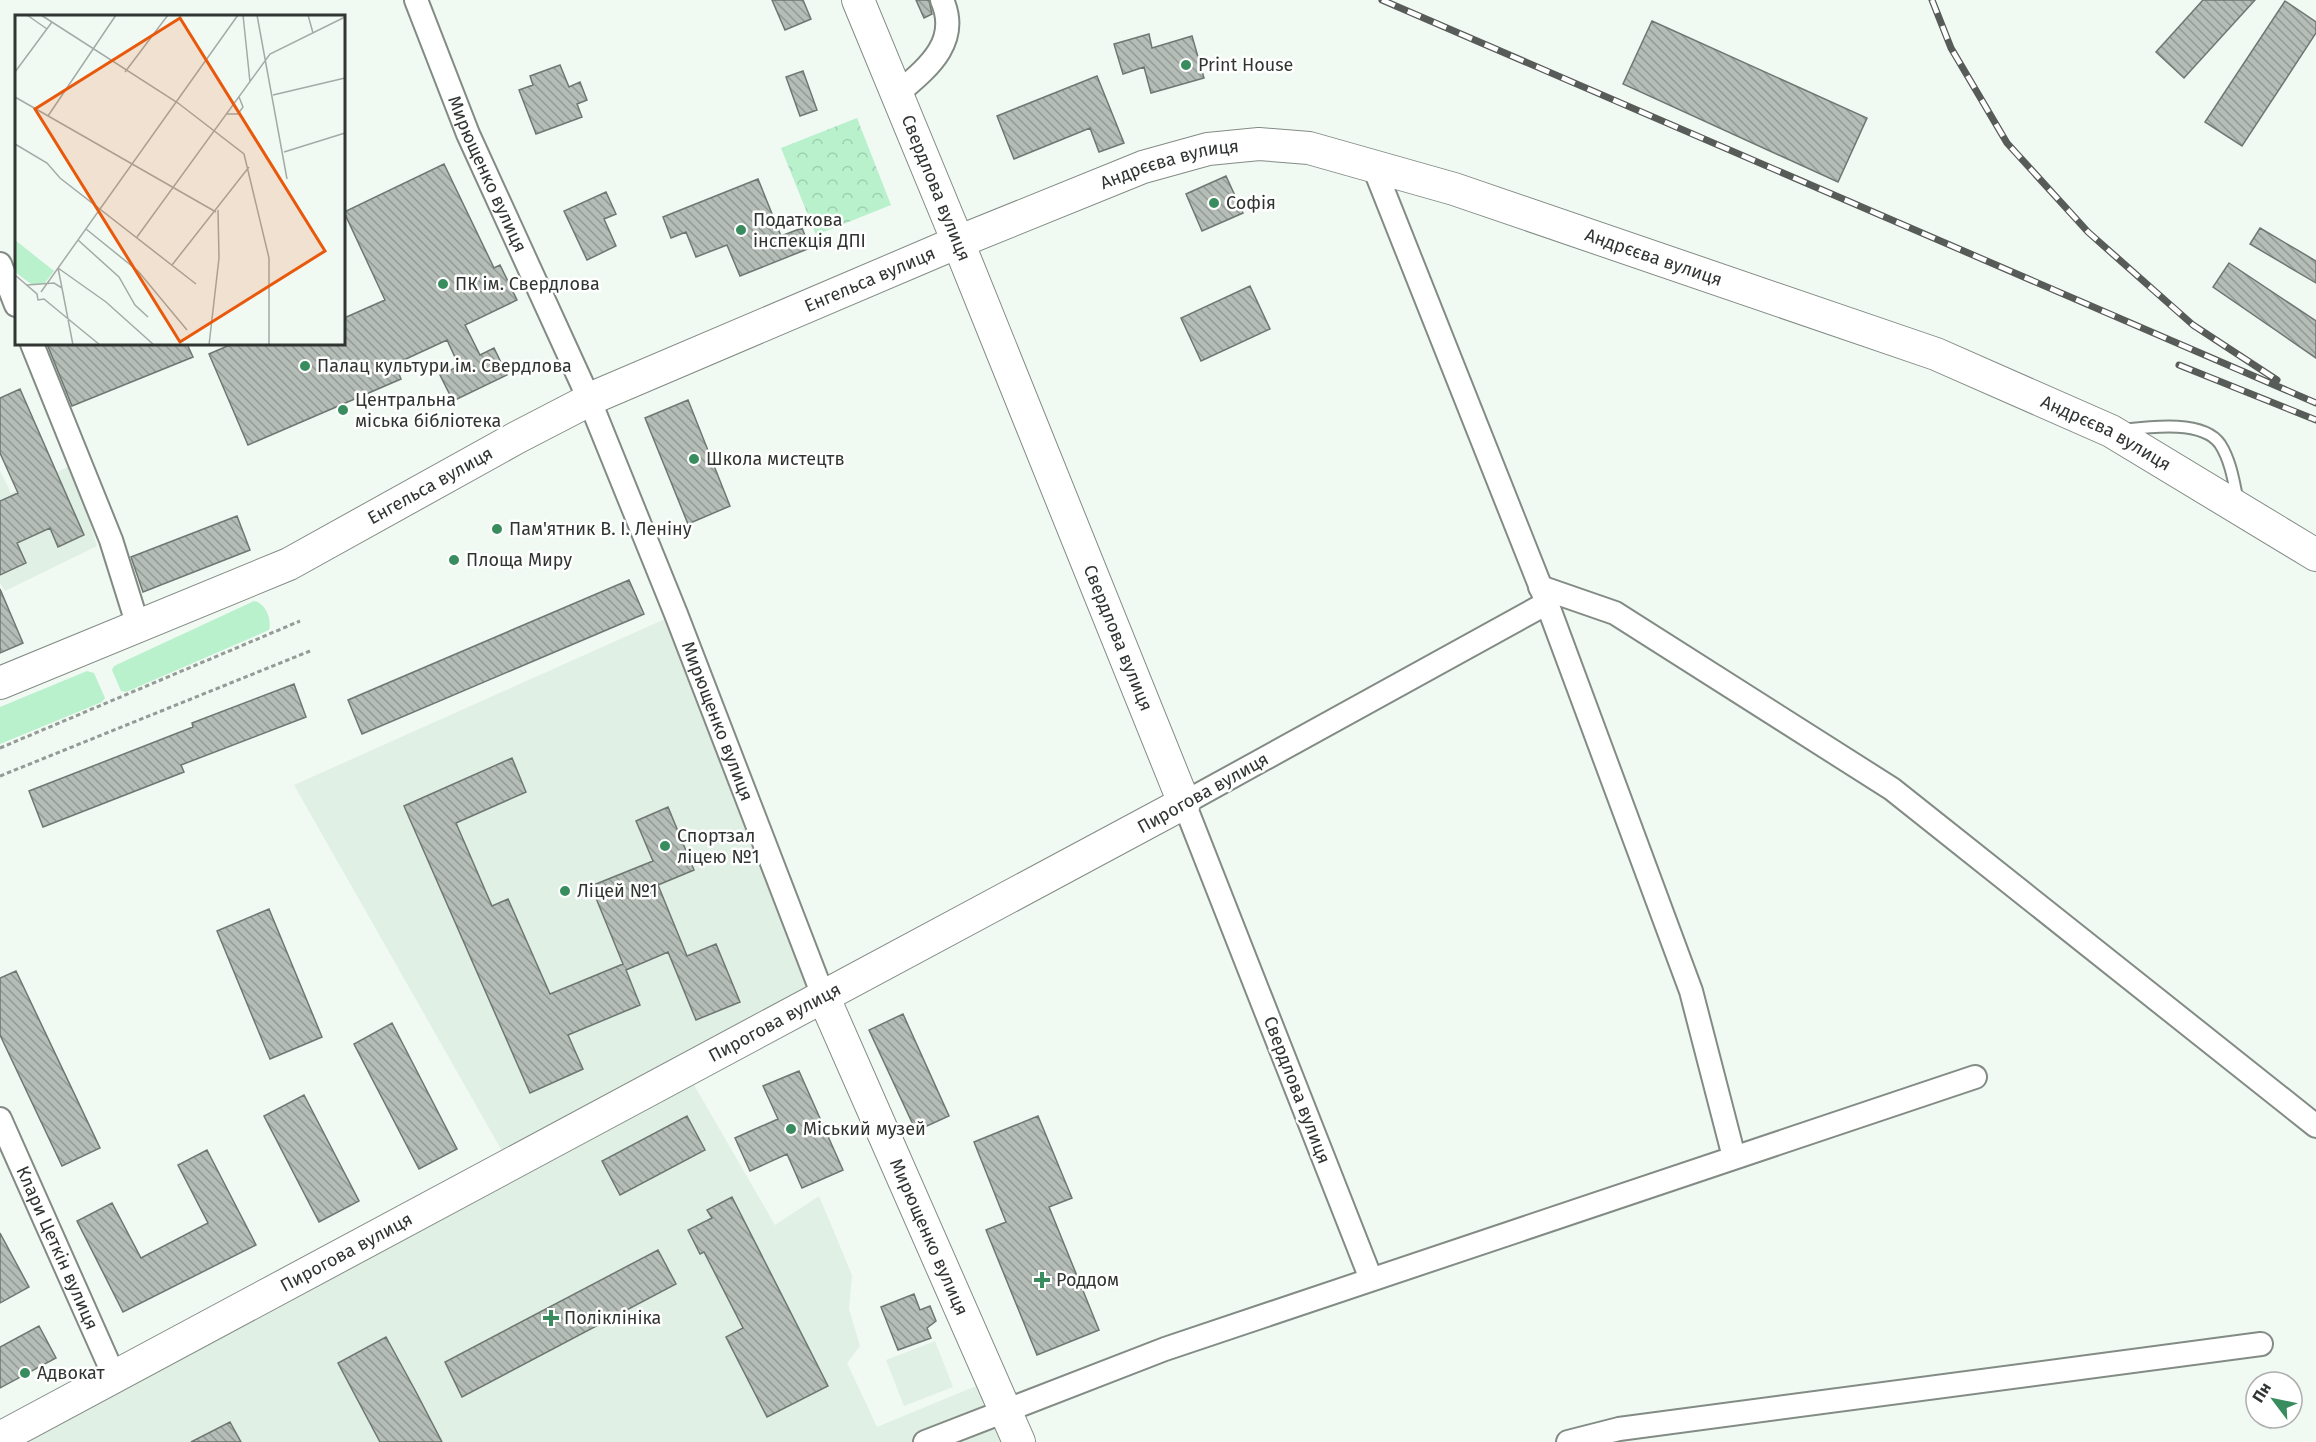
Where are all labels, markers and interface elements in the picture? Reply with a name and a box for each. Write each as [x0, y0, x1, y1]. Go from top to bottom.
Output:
inset map [15, 15, 345, 345]
place label: Print House [1198, 54, 1293, 76]
marker: Print House [1179, 58, 1193, 72]
street label: Мирющенко вулиця [443, 92, 531, 256]
street label: Свердлова вулиця [897, 112, 975, 264]
street label: Андрєєва вулиця [1097, 135, 1240, 194]
place label: Софія [1226, 192, 1276, 214]
marker: Софія [1207, 196, 1221, 210]
place label: Податкова інспекція ДПІ [753, 209, 866, 252]
marker: Податкова інспекція ДПІ [734, 223, 748, 237]
street label: Андрєєва вулиця [1582, 224, 1725, 291]
street label: Енгельса вулиця [801, 242, 938, 317]
place label: ПК ім. Свердлова [455, 273, 600, 295]
marker: ПК ім. Свердлова [436, 277, 450, 291]
place label: Палац культури ім. Свердлова [317, 355, 572, 377]
marker: Палац культури ім. Свердлова [298, 359, 312, 373]
place label: Центральна міська бібліотека [355, 389, 501, 432]
street label: Андрєєва вулиця [2037, 391, 2175, 476]
marker: Центральна міська бібліотека [336, 403, 350, 417]
street label: Енгельса вулиця [364, 442, 497, 529]
place label: Школа мистецтв [706, 448, 845, 470]
marker: Школа мистецтв [687, 452, 701, 466]
place label: Пам'ятник В. І. Леніну [509, 518, 692, 540]
marker: Пам'ятник В. І. Леніну [490, 522, 504, 536]
place label: Площа Миру [466, 549, 572, 571]
marker: Площа Миру [447, 553, 461, 567]
street label: Свердлова вулиця [1079, 562, 1157, 714]
street label: Мирющенко вулиця [677, 638, 758, 804]
street label: Пирогова вулиця [1134, 748, 1272, 838]
place label: Спортзал ліцею №1 [677, 825, 760, 868]
marker: Спортзал ліцею №1 [658, 839, 672, 853]
place label: Ліцей №1 [577, 880, 658, 902]
marker: Ліцей №1 [558, 884, 572, 898]
street label: Пирогова вулиця [705, 978, 844, 1067]
street label: Свердлова вулиця [1259, 1013, 1335, 1167]
place label: Міський музей [803, 1118, 926, 1140]
marker: Міський музей [784, 1122, 798, 1136]
street label: Мирющенко вулиця [885, 1155, 973, 1319]
street label: Клари Цеткін вулиця [11, 1163, 103, 1333]
street label: Пирогова вулиця [276, 1208, 416, 1297]
place label: Роддом [1056, 1269, 1119, 1291]
marker: Роддом [1033, 1271, 1051, 1289]
place label: Поліклініка [564, 1307, 661, 1329]
marker: Поліклініка [542, 1309, 560, 1327]
place label: Адвокат [37, 1362, 105, 1384]
marker: Адвокат [18, 1366, 32, 1380]
north arrow [2244, 1370, 2304, 1430]
text: Пн [2248, 1379, 2275, 1406]

